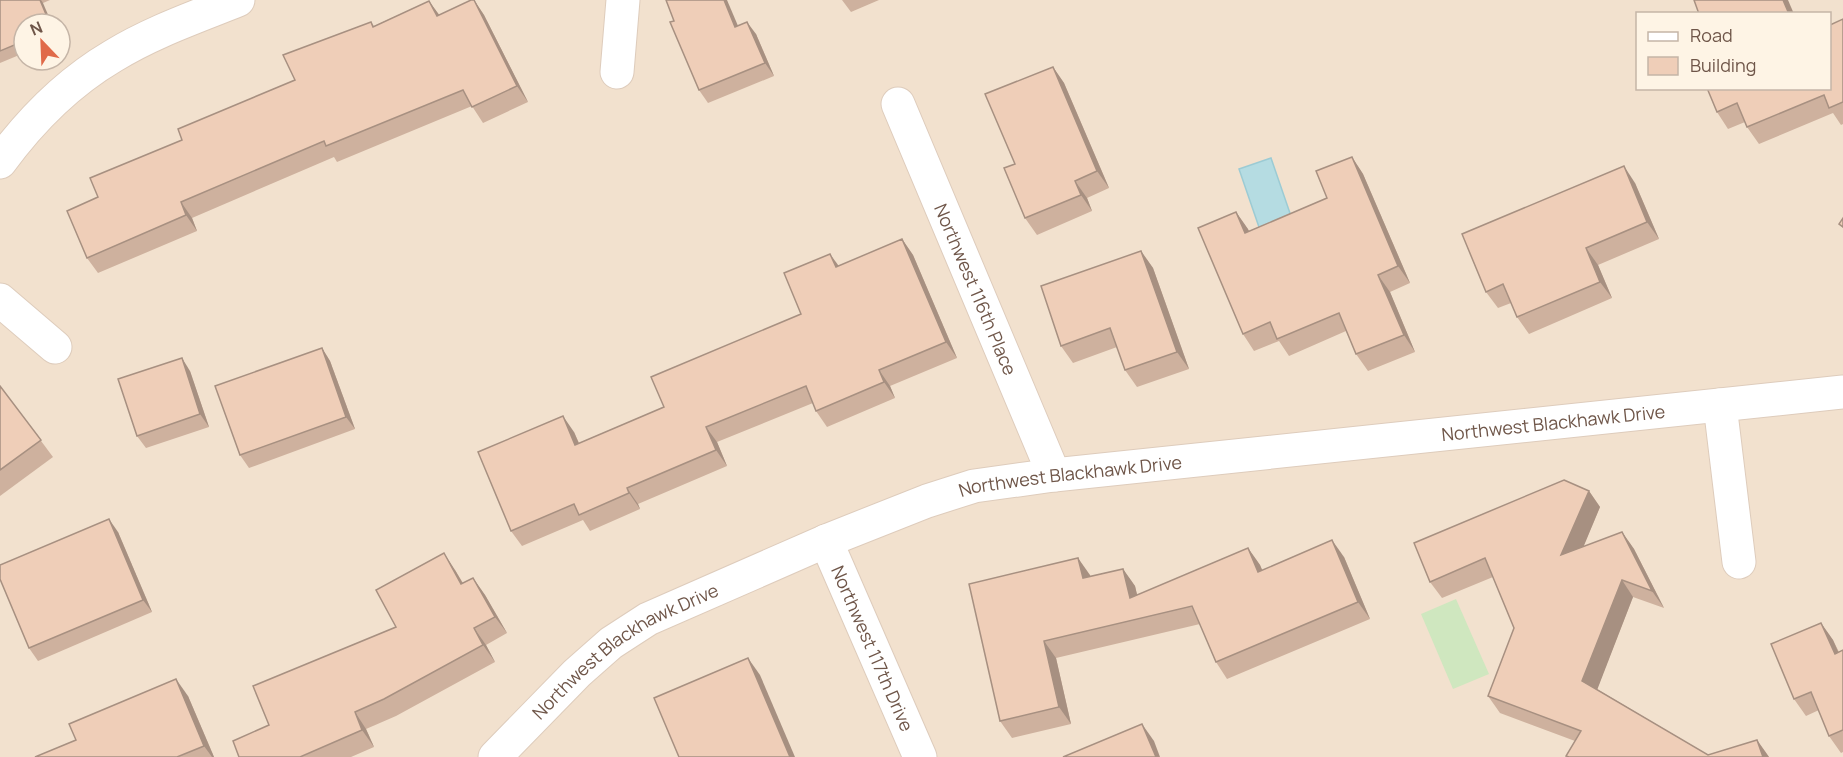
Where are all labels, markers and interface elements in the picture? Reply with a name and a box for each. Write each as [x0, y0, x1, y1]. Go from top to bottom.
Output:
north arrow [12, 12, 72, 72]
legend [1636, 12, 1831, 90]
text: N [27, 16, 46, 41]
text: Road [1690, 23, 1733, 47]
text: Building [1690, 53, 1756, 77]
street label: Northwest 116th Place [929, 200, 1023, 379]
street label: Northwest Blackhawk Drive [1440, 399, 1666, 446]
street label: Northwest Blackhawk Drive [956, 450, 1183, 502]
street label: Northwest 117th Drive [826, 562, 919, 735]
street label: Northwest Blackhawk Drive [527, 578, 722, 724]

